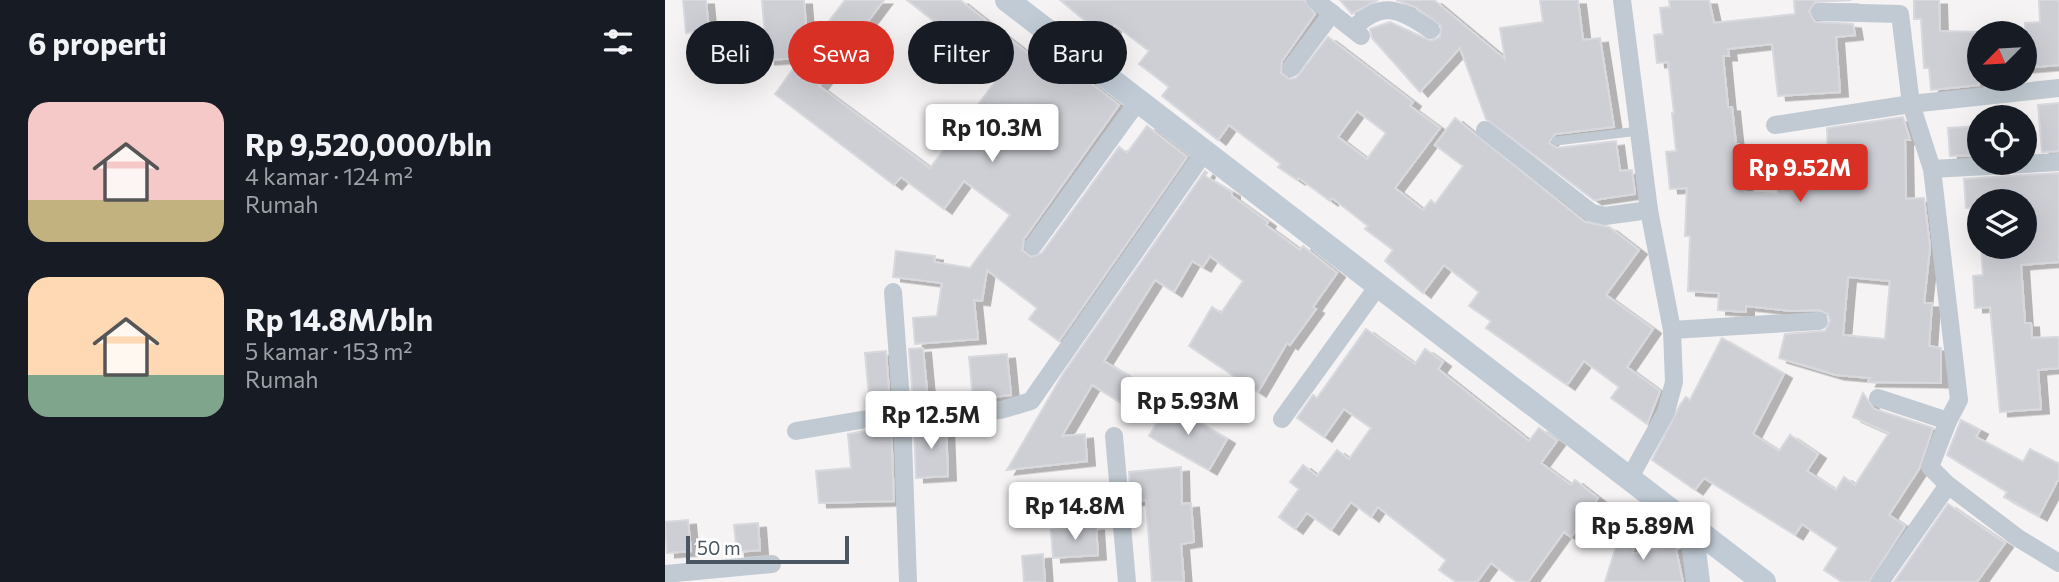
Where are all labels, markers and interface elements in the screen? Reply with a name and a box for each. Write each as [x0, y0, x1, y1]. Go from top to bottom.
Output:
chip: Beli [686, 21, 774, 84]
chip: Sewa [788, 21, 894, 84]
chip: Filter [908, 21, 1014, 84]
chip: Baru [1028, 21, 1127, 84]
north arrow [1967, 21, 2037, 91]
map controls [1967, 21, 2037, 259]
icon: filters [599, 23, 637, 61]
text: 6 properti [28, 24, 167, 61]
pin: Rp 10.3M [920, 104, 1064, 164]
button: locate [1967, 105, 2037, 175]
text: Rp 10.3M [942, 113, 1042, 141]
text: Rp 9,520,000/bln [245, 125, 492, 162]
icon: home [84, 130, 168, 214]
pin: Rp 9.52M [1728, 144, 1872, 204]
text: Rp 9.52M [1749, 153, 1851, 181]
text: 4 kamar · 124 m² [245, 162, 413, 190]
button: layers [1967, 189, 2037, 259]
text: Rumah [245, 190, 318, 218]
text: Rp 14.8M/bln [245, 300, 433, 337]
icon: home [84, 305, 168, 389]
text: 5 kamar · 153 m² [245, 337, 413, 365]
text: Rumah [245, 365, 318, 393]
pin: Rp 5.93M [1116, 378, 1260, 437]
text: Rp 5.93M [1137, 386, 1239, 414]
pin: Rp 12.5M [859, 392, 1003, 451]
text: Rp 12.5M [881, 400, 981, 428]
pin: Rp 14.8M [1003, 482, 1147, 542]
text: Rp 14.8M [1025, 491, 1125, 519]
pin: Rp 5.89M [1571, 503, 1715, 562]
text: Rp 5.89M [1591, 511, 1695, 539]
scale bar [686, 533, 849, 565]
text: 50 m [697, 536, 741, 559]

